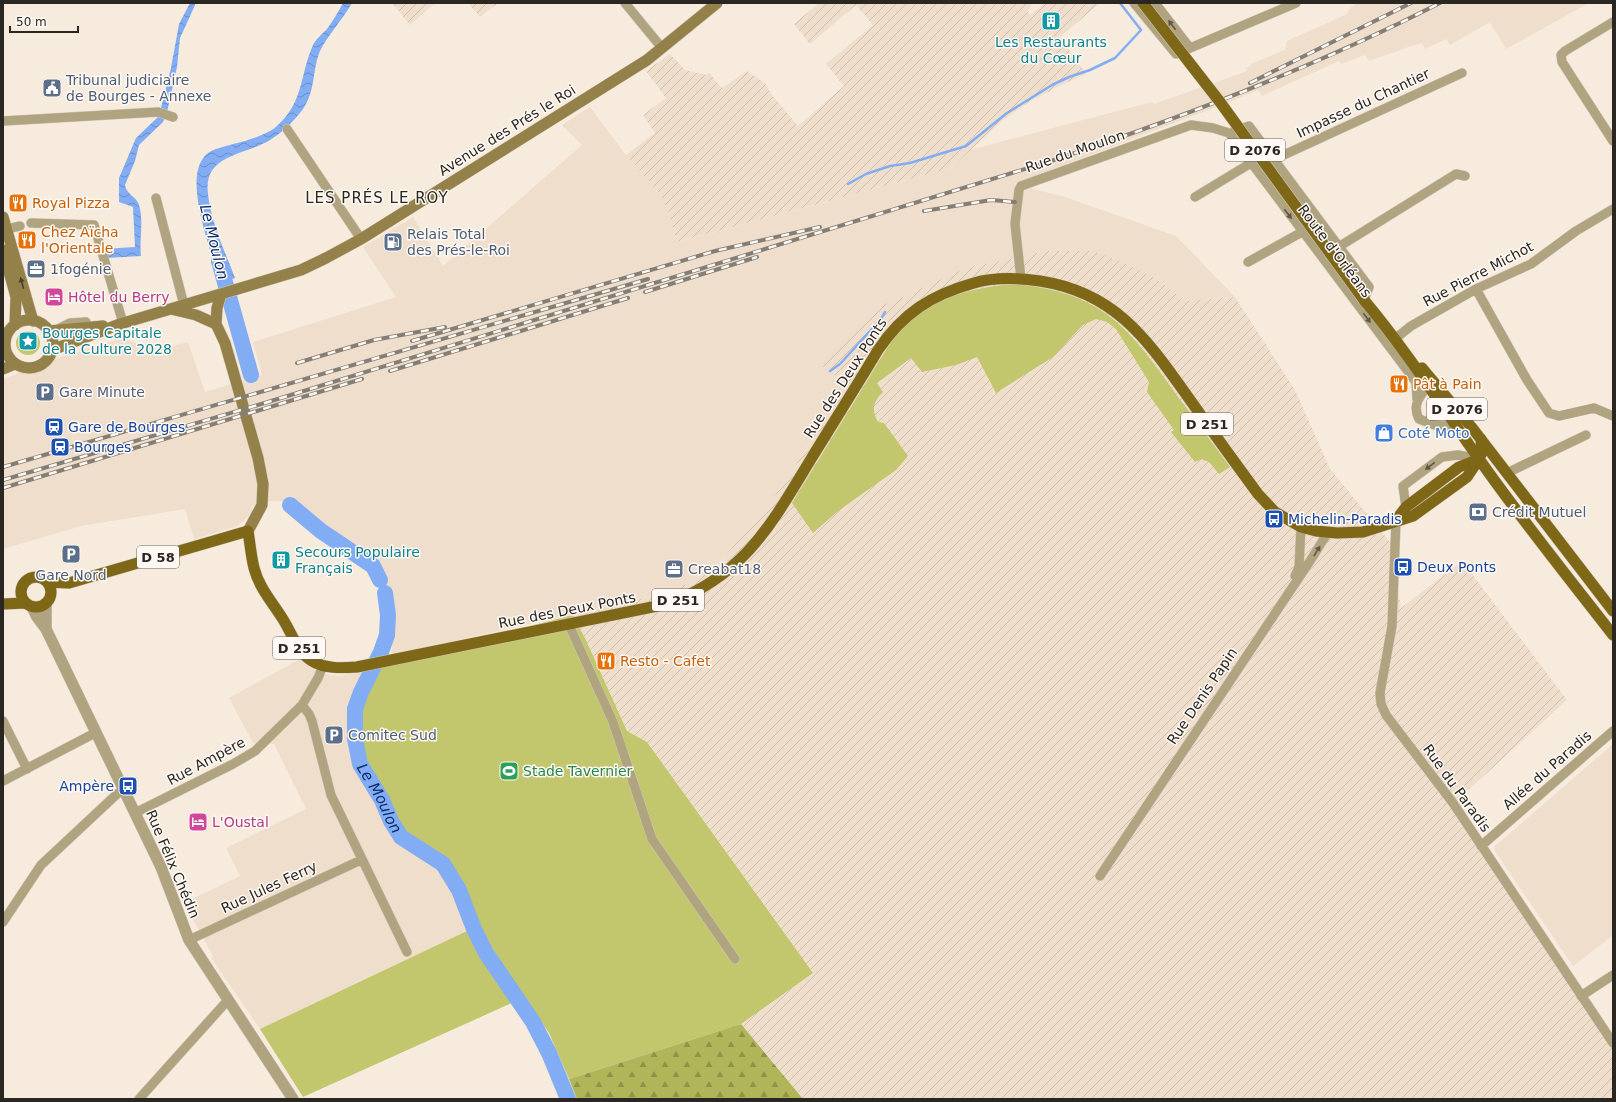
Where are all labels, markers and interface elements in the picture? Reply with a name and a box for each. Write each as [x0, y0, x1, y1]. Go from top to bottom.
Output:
scale bar [10, 8, 78, 34]
building icon: Les Restaurants du Cœur [1040, 10, 1062, 32]
text: 50 m [16, 15, 47, 29]
one-way arrow [1168, 20, 1177, 31]
place label: Les Restaurants du Cœur [995, 34, 1107, 66]
street label: Impasse du Chantier [1294, 65, 1432, 141]
place label: Tribunal judiciaire de Bourges - Annexe [65, 72, 211, 104]
public building icon: Tribunal judiciaire de Bourges - Annexe [41, 77, 63, 99]
street label: Avenue des Prés le Roi [436, 81, 578, 179]
street label: Rue du Moulon [1023, 126, 1127, 176]
road number: D 2076 [1225, 139, 1285, 161]
district label: LES PRÉS LE ROY [305, 188, 449, 207]
restaurant icon: Royal Pizza [7, 192, 29, 214]
place label: Royal Pizza [32, 195, 110, 211]
street label: Route d'Orléans [1295, 202, 1375, 300]
water label: Le Moulon [196, 203, 232, 281]
one-way arrow [1284, 208, 1292, 219]
place label: Chez Aïcha l'Orientale [41, 224, 119, 256]
place label: Relais Total des Prés-le-Roi [407, 226, 510, 258]
restaurant icon: Chez Aïcha l'Orientale [16, 229, 38, 251]
fuel station icon: Relais Total des Prés-le-Roi [382, 231, 404, 253]
street label: Rue Pierre Michot [1420, 238, 1536, 310]
office icon: 1fogénie [25, 258, 47, 280]
place label: 1fogénie [50, 261, 111, 277]
one-way arrow [19, 277, 25, 289]
hotel icon: Hôtel du Berry [43, 286, 65, 308]
place label: Hôtel du Berry [68, 289, 170, 305]
one-way arrow [1362, 312, 1371, 323]
street label: Rue des Deux Ponts [800, 315, 890, 441]
place label: Bourges Capitale de la Culture 2028 [42, 325, 172, 357]
place icon: Bourges Capitale de la Culture 2028 [17, 330, 39, 352]
restaurant icon: Pât à Pain [1388, 373, 1410, 395]
place label: Pât à Pain [1413, 376, 1482, 392]
parking icon: Gare Minute [34, 381, 56, 403]
place label: Gare Minute [59, 384, 145, 400]
road number: D 2076 [1427, 398, 1487, 420]
road number: D 251 [1181, 413, 1233, 435]
station icon: Gare de Bourges [43, 416, 65, 438]
place label: Gare de Bourges [68, 419, 185, 435]
shop icon: Coté Moto [1373, 422, 1395, 444]
place label: Coté Moto [1398, 425, 1470, 441]
station icon: Bourges [49, 436, 71, 458]
place label: Bourges [74, 439, 131, 455]
one-way arrow [1425, 461, 1435, 469]
bank icon: Crédit Mutuel [1467, 501, 1489, 523]
place label: Crédit Mutuel [1492, 504, 1586, 520]
bus stop icon: Michelin-Paradis [1263, 508, 1285, 530]
place label: Michelin-Paradis [1288, 511, 1402, 527]
parking icon: Gare Nord [60, 543, 82, 565]
place label: Secours Populaire Français [295, 544, 420, 576]
one-way arrow [1313, 545, 1320, 557]
road number: D 58 [137, 546, 179, 568]
building icon: Secours Populaire Français [270, 549, 292, 571]
bus stop icon: Deux Ponts [1392, 556, 1414, 578]
office icon: Creabat18 [663, 558, 685, 580]
place label: Deux Ponts [1417, 559, 1496, 575]
place label: Creabat18 [688, 561, 761, 577]
place label: Gare Nord [35, 567, 107, 583]
street label: Rue des Deux Ponts [497, 589, 637, 631]
road number: D 251 [652, 589, 704, 611]
road number: D 251 [273, 637, 325, 659]
street label: Rue Denis Papin [1164, 645, 1240, 747]
restaurant icon: Resto - Cafet [595, 650, 617, 672]
place label: Resto - Cafet [620, 653, 711, 669]
parking icon: Comitec Sud [323, 724, 345, 746]
place label: Comitec Sud [348, 727, 437, 743]
street label: Allée du Paradis [1499, 727, 1595, 813]
street label: Rue Ampère [164, 734, 248, 788]
street label: Rue du Paradis [1420, 741, 1494, 835]
water label: Le Moulon [353, 760, 405, 837]
sports icon: Stade Tavernier [498, 760, 520, 782]
place label: Stade Tavernier [523, 763, 633, 779]
bus stop icon: Ampère [117, 775, 139, 797]
place label: Ampère [59, 778, 114, 794]
street label: Rue Félix Chédin [143, 807, 203, 921]
hotel icon: L'Oustal [187, 811, 209, 833]
place label: L'Oustal [212, 814, 269, 830]
street label: Rue Jules Ferry [219, 858, 319, 916]

